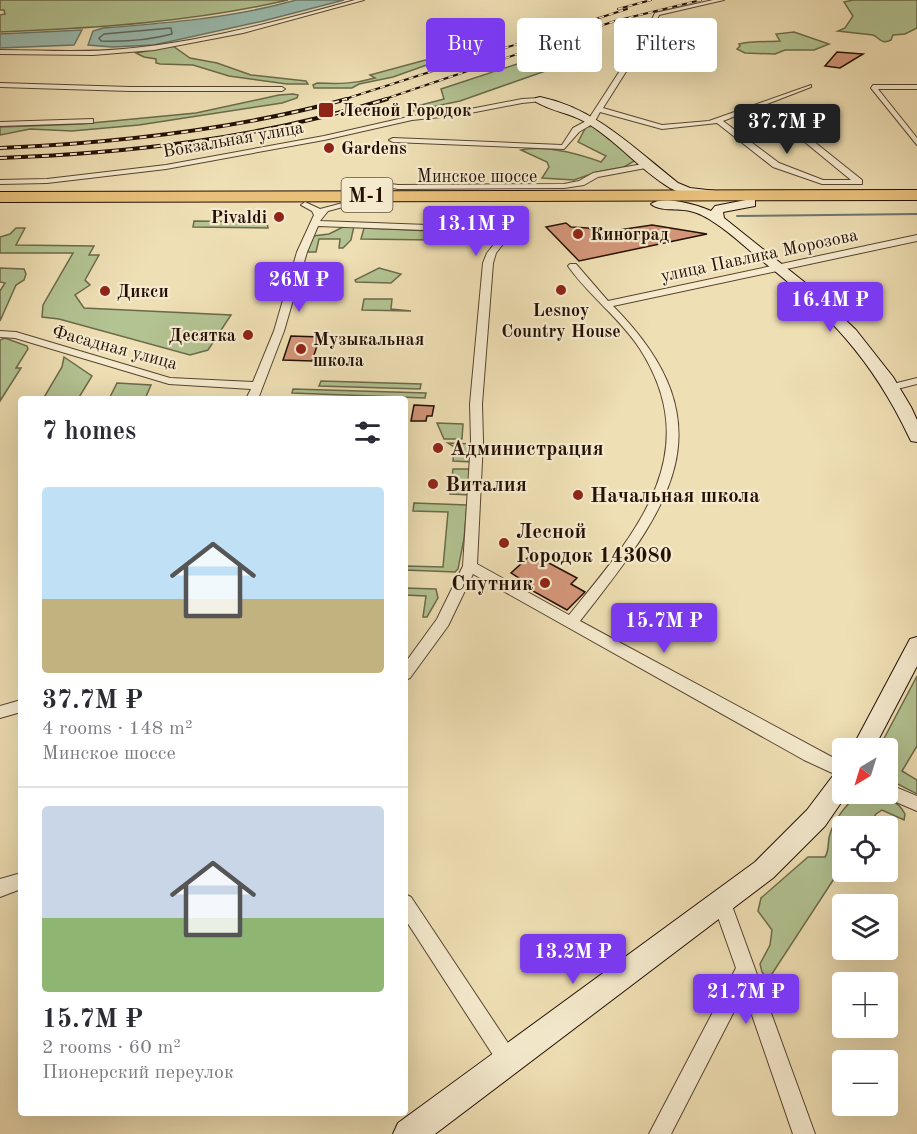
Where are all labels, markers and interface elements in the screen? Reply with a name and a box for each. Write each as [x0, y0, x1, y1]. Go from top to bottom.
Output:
chip: Buy [426, 18, 505, 72]
chip: Rent [517, 18, 602, 72]
chip: Filters [614, 18, 717, 72]
marker: Лесной Городок [317, 101, 335, 119]
place label: Лесной Городок [340, 102, 472, 120]
pin: 37.7M ₽ [732, 104, 842, 155]
text: 37.7M ₽ [748, 113, 826, 133]
street label: Вокзальная улица [161, 119, 305, 161]
place label: Gardens [341, 140, 407, 158]
marker: Gardens [322, 141, 336, 155]
street label: Минское шоссе [417, 168, 537, 186]
road number: М-1 [342, 178, 392, 212]
pin: 13.1M ₽ [421, 206, 531, 257]
place label: Pivaldi [211, 209, 267, 227]
marker: Pivaldi [272, 210, 286, 224]
text: 13.1M ₽ [437, 215, 515, 235]
place label: Киноград [590, 226, 669, 244]
street label: улица Павлика Морозова [659, 226, 860, 286]
marker: Киноград [571, 227, 585, 241]
pin: 26M ₽ [257, 262, 341, 313]
text: 26M ₽ [269, 271, 329, 291]
pin: 16.4M ₽ [775, 282, 885, 333]
place label: Дикси [117, 283, 169, 301]
marker: Lesnoy Country House [554, 283, 568, 297]
marker: Дикси [98, 284, 112, 298]
text: 16.4M ₽ [791, 291, 869, 311]
place label: Lesnoy Country House [501, 302, 621, 341]
street label: Фасадная улица [50, 323, 179, 373]
place label: Десятка [169, 327, 236, 345]
marker: Десятка [241, 328, 255, 342]
place label: Музыкальная школа [313, 331, 424, 370]
marker: Музыкальная школа [294, 342, 308, 356]
icon: filters [351, 416, 384, 449]
text: 7 homes [42, 419, 136, 445]
place label: Администрация [450, 439, 604, 460]
marker: Администрация [431, 441, 445, 455]
place label: Виталия [445, 475, 527, 496]
marker: Виталия [426, 477, 440, 491]
place label: Начальная школа [590, 486, 760, 507]
marker: Начальная школа [571, 488, 585, 502]
place label: Лесной Городок 143080 [516, 522, 672, 567]
icon: home [159, 526, 267, 634]
marker: Лесной Городок 143080 [497, 536, 511, 550]
place label: Спутник [451, 574, 533, 595]
marker: Спутник [538, 576, 552, 590]
pin: 15.7M ₽ [609, 603, 719, 654]
text: 15.7M ₽ [625, 612, 703, 632]
text: 37.7M ₽ [42, 688, 143, 714]
text: 4 rooms · 148 m² [42, 719, 192, 739]
north arrow [832, 738, 898, 804]
map controls [832, 738, 898, 1116]
text: Минское шоссе [42, 744, 176, 764]
button: locate [832, 816, 898, 882]
icon: home [159, 845, 267, 953]
button: layers [832, 894, 898, 960]
pin: 13.2M ₽ [518, 934, 628, 985]
text: 13.2M ₽ [534, 943, 612, 963]
button: + [832, 972, 898, 1038]
pin: 21.7M ₽ [691, 974, 801, 1025]
text: 21.7M ₽ [707, 983, 785, 1003]
text: 15.7M ₽ [42, 1007, 143, 1033]
text: 2 rooms · 60 m² [42, 1038, 181, 1058]
button: − [832, 1050, 898, 1116]
text: Пионерский переулок [42, 1063, 234, 1083]

